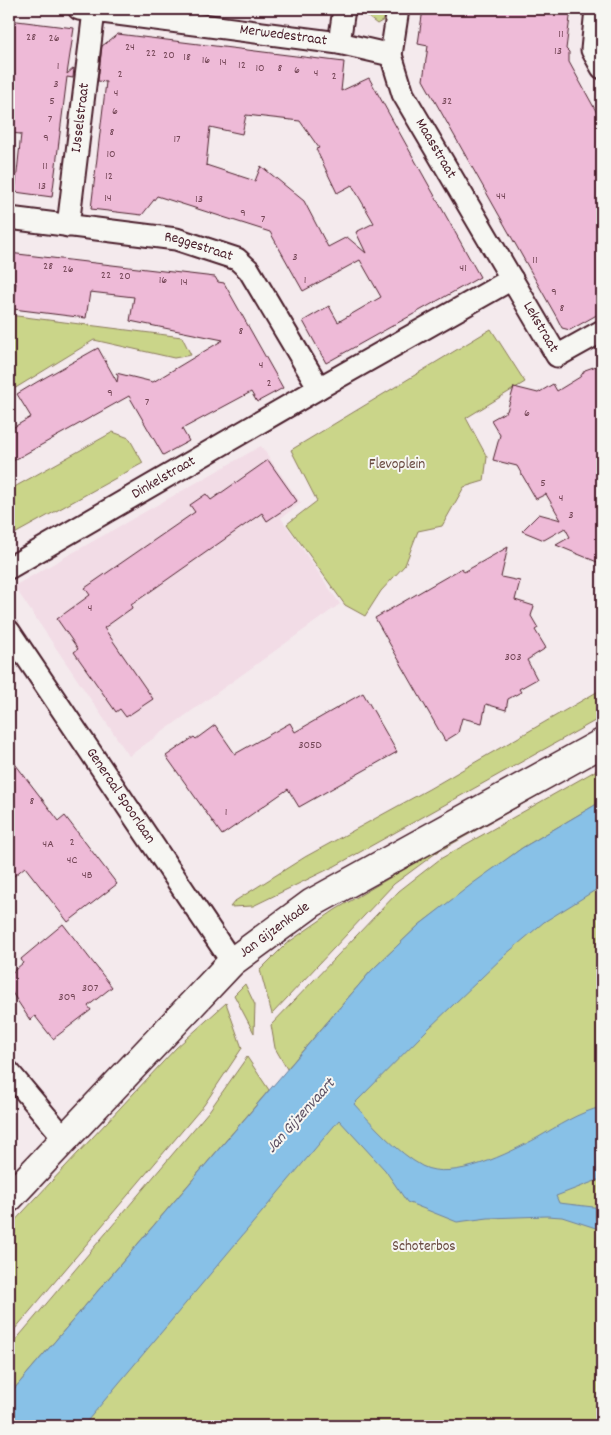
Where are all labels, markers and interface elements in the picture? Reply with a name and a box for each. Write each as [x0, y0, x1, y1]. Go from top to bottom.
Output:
street label: Merwedestraat [238, 19, 329, 52]
house number: 11 [558, 26, 564, 43]
house number: 28 [26, 29, 36, 46]
house number: 26 [48, 30, 60, 47]
house number: 24 [125, 39, 135, 56]
house number: 13 [554, 43, 562, 60]
house number: 22 [146, 45, 156, 62]
house number: 20 [163, 47, 175, 64]
house number: 18 [183, 49, 191, 66]
house number: 16 [202, 52, 210, 69]
house number: 14 [219, 54, 227, 71]
house number: 12 [238, 57, 246, 74]
house number: 1 [57, 58, 59, 75]
house number: 10 [255, 60, 265, 77]
house number: 8 [278, 60, 283, 77]
house number: 6 [294, 62, 300, 79]
house number: 4 [314, 65, 319, 82]
house number: 2 [117, 66, 123, 83]
house number: 2 [331, 68, 337, 85]
house number: 3 [53, 76, 59, 93]
street label: IJsselstraat [66, 81, 96, 154]
house number: 4 [114, 85, 119, 102]
house number: 5 [49, 93, 55, 110]
house number: 32 [442, 93, 452, 110]
house number: 6 [112, 103, 118, 120]
house number: 7 [48, 111, 53, 128]
street label: Maasstraat [409, 115, 462, 183]
house number: 8 [110, 124, 115, 141]
house number: 9 [43, 130, 49, 147]
house number: 17 [173, 131, 181, 148]
house number: 10 [106, 146, 116, 163]
house number: 11 [42, 158, 48, 175]
house number: 12 [105, 168, 113, 185]
house number: 13 [38, 178, 46, 195]
house number: 44 [496, 188, 506, 205]
house number: 14 [104, 190, 112, 207]
house number: 13 [195, 191, 203, 208]
house number: 9 [240, 205, 246, 222]
house number: 7 [261, 211, 266, 228]
street label: Reggestraat [163, 227, 236, 268]
house number: 3 [292, 249, 298, 266]
house number: 11 [532, 252, 538, 269]
house number: 28 [43, 258, 53, 275]
house number: 41 [459, 260, 467, 277]
house number: 26 [62, 261, 74, 278]
house number: 22 [101, 267, 111, 284]
house number: 20 [119, 268, 131, 285]
house number: 16 [159, 272, 167, 289]
house number: 1 [304, 272, 306, 289]
house number: 14 [180, 274, 188, 291]
house number: 9 [551, 284, 557, 301]
street label: Lekstraat [516, 298, 564, 357]
house number: 8 [560, 300, 565, 317]
house number: 8 [239, 323, 244, 340]
house number: 4 [259, 357, 264, 374]
house number: 2 [266, 375, 272, 392]
house number: 9 [107, 385, 113, 402]
house number: 7 [145, 394, 150, 411]
house number: 6 [524, 405, 530, 422]
street label: Dinkelstraat [128, 451, 200, 505]
park label: Flevoplein [369, 454, 425, 476]
house number: 5 [540, 475, 546, 492]
house number: 4 [559, 490, 564, 507]
house number: 3 [568, 507, 574, 524]
house number: 4 [88, 600, 93, 617]
house number: 303 [504, 649, 522, 666]
house number: 305D [298, 737, 322, 754]
street label: Generaal Spoorlaan [80, 744, 161, 848]
house number: 8 [30, 793, 35, 810]
house number: 1 [225, 804, 227, 821]
house number: 2 [69, 834, 75, 851]
house number: 4A [42, 836, 54, 853]
house number: 4C [67, 852, 78, 869]
house number: 4B [82, 867, 93, 884]
street label: Jan Gijzenkade [235, 897, 315, 964]
house number: 307 [82, 980, 99, 997]
house number: 309 [58, 989, 76, 1006]
water label: Jan Gijzenvaart [261, 1072, 342, 1158]
park label: Schoterbos [392, 1236, 456, 1258]

